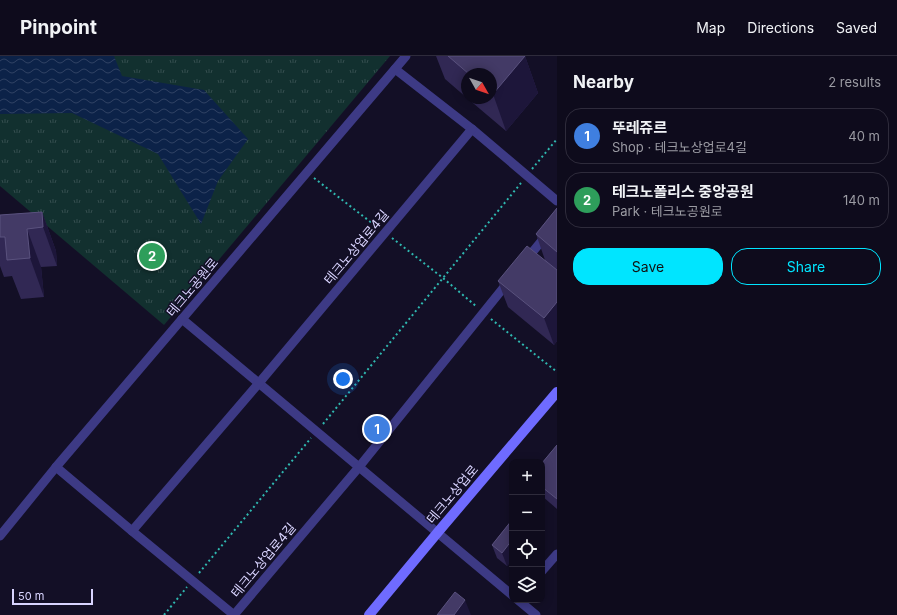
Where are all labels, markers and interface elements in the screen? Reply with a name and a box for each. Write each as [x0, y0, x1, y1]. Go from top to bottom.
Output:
text: Pinpoint [20, 16, 97, 39]
text: Map [696, 19, 725, 36]
text: Directions [747, 19, 814, 36]
text: Saved [836, 19, 877, 36]
north arrow [461, 68, 497, 104]
text: Nearby [573, 72, 634, 92]
text: 2 results [828, 74, 881, 90]
text: 뚜레쥬르 [612, 118, 667, 137]
text: 1 [584, 128, 590, 144]
text: 40 m [848, 128, 880, 144]
text: Shop · 테크노상업로4길 [612, 139, 747, 155]
text: 테크노폴리스 중앙공원 [612, 182, 754, 201]
text: 2 [583, 192, 591, 208]
text: 140 m [843, 192, 880, 208]
text: Park · 테크노공원로 [612, 203, 723, 219]
street label: 테크노상업로4길 [320, 207, 392, 287]
pin: 2 [139, 241, 165, 271]
button: Save [573, 248, 723, 285]
button: Share [731, 248, 881, 285]
street label: 테크노공원로 [163, 254, 221, 320]
your location [333, 369, 353, 389]
pin: 1 [364, 414, 390, 444]
map controls [509, 459, 545, 603]
button: + [509, 459, 545, 495]
street label: 테크노상업로 [423, 461, 481, 527]
button: − [509, 495, 545, 531]
street label: 테크노상업로4길 [227, 520, 299, 600]
button: locate [509, 531, 545, 567]
button: layers [509, 567, 545, 603]
scale bar [12, 587, 93, 606]
text: 50 m [18, 589, 44, 603]

